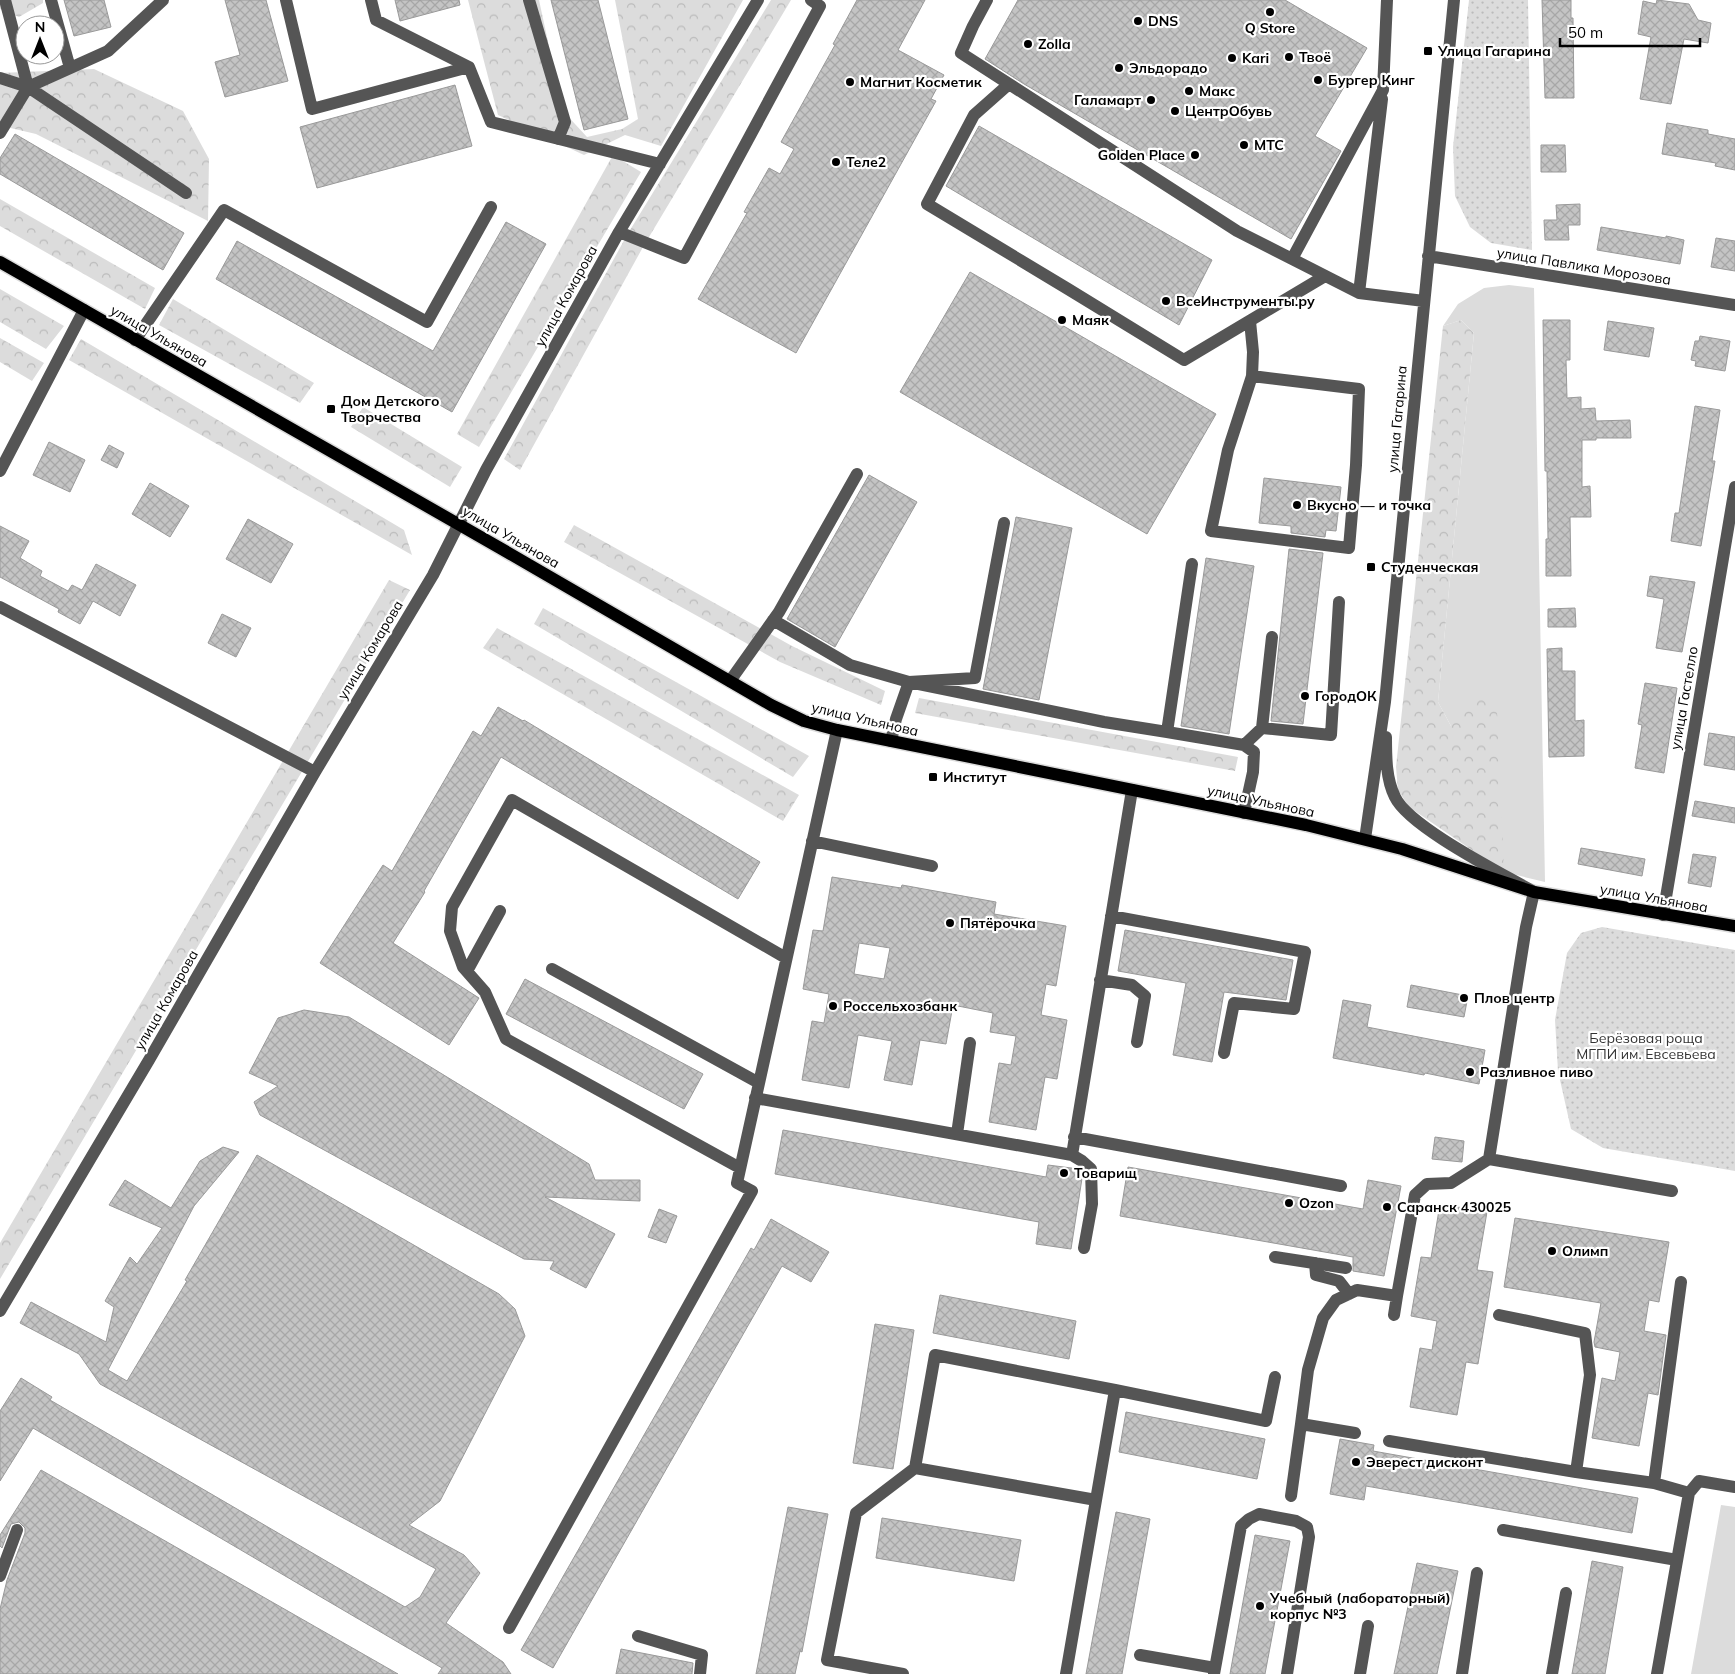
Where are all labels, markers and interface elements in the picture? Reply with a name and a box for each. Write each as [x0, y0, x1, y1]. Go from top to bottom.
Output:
marker: Q Store [1264, 6, 1276, 18]
place label: DNS [1148, 12, 1178, 30]
north arrow [15, 15, 65, 65]
marker: DNS [1132, 15, 1144, 27]
scale bar [1560, 15, 1700, 47]
text: N [35, 18, 45, 36]
place label: Q Store [1245, 19, 1296, 37]
text: 50 m [1568, 23, 1603, 42]
place label: Zolla [1038, 35, 1071, 53]
marker: Zolla [1022, 38, 1034, 50]
place label: Улица Гагарина [1437, 42, 1551, 60]
marker: Улица Гагарина [1422, 45, 1434, 57]
place label: Твоё [1299, 48, 1331, 66]
place label: Kari [1242, 49, 1269, 67]
marker: Твоё [1283, 51, 1295, 63]
marker: Kari [1226, 52, 1238, 64]
place label: Эльдорадо [1129, 59, 1207, 77]
marker: Эльдорадо [1113, 62, 1125, 74]
place label: Бургер Кинг [1328, 71, 1415, 89]
place label: Магнит Косметик [860, 73, 983, 91]
marker: Бургер Кинг [1312, 74, 1324, 86]
marker: Магнит Косметик [844, 76, 856, 88]
place label: Макс [1199, 82, 1235, 100]
marker: Макс [1183, 85, 1195, 97]
place label: Галамарт [1074, 91, 1141, 109]
marker: Галамарт [1145, 94, 1157, 106]
place label: ЦентрОбувь [1185, 102, 1272, 120]
marker: ЦентрОбувь [1169, 105, 1181, 117]
place label: МТС [1254, 136, 1284, 154]
marker: МТС [1238, 139, 1250, 151]
place label: Golden Place [1098, 146, 1185, 164]
marker: Golden Place [1189, 149, 1201, 161]
place label: Теле2 [846, 153, 886, 171]
marker: Теле2 [830, 156, 842, 168]
street label: улица Комарова [531, 242, 601, 350]
street label: улица Павлика Морозова [1496, 243, 1672, 289]
place label: ВсеИнструменты.ру [1176, 292, 1315, 310]
marker: ВсеИнструменты.ру [1160, 295, 1172, 307]
street label: улица Ульянова [107, 301, 211, 371]
place label: Маяк [1072, 311, 1110, 329]
marker: Маяк [1056, 314, 1068, 326]
street label: улица Гагарина [1383, 365, 1411, 473]
place label: Дом Детского Творчества [341, 392, 439, 426]
marker: Дом Детского Творчества [325, 403, 337, 415]
place label: Вкусно — и точка [1307, 496, 1431, 514]
marker: Вкусно — и точка [1291, 499, 1303, 511]
street label: улица Ульянова [459, 502, 563, 572]
place label: Студенческая [1381, 558, 1479, 576]
marker: Студенческая [1365, 561, 1377, 573]
street label: улица Комарова [333, 597, 407, 703]
street label: улица Гастелло [1666, 645, 1702, 751]
place label: ГородОК [1315, 687, 1377, 705]
marker: ГородОК [1299, 690, 1311, 702]
street label: улица Ульянова [810, 698, 920, 740]
place label: Институт [943, 768, 1007, 786]
marker: Институт [927, 771, 939, 783]
street label: улица Ульянова [1206, 781, 1316, 821]
street label: улица Ульянова [1599, 880, 1709, 916]
place label: Пятёрочка [960, 914, 1036, 932]
marker: Пятёрочка [944, 917, 956, 929]
street label: улица Комарова [130, 947, 202, 1053]
place label: Плов центр [1474, 989, 1555, 1007]
marker: Плов центр [1458, 992, 1470, 1004]
place label: Россельхозбанк [843, 997, 958, 1015]
marker: Россельхозбанк [827, 1000, 839, 1012]
park label: Берёзовая роща МГПИ им. Евсевьева [1576, 1029, 1716, 1063]
place label: Разливное пиво [1480, 1063, 1593, 1081]
marker: Разливное пиво [1464, 1066, 1476, 1078]
place label: Товарищ [1074, 1164, 1138, 1182]
marker: Товарищ [1058, 1167, 1070, 1179]
place label: Ozon [1299, 1194, 1334, 1212]
marker: Ozon [1283, 1197, 1295, 1209]
place label: Саранск 430025 [1397, 1198, 1511, 1216]
marker: Саранск 430025 [1381, 1201, 1393, 1213]
place label: Олимп [1562, 1242, 1608, 1260]
marker: Олимп [1546, 1245, 1558, 1257]
place label: Эверест дисконт [1366, 1453, 1483, 1471]
marker: Эверест дисконт [1350, 1456, 1362, 1468]
place label: Учебный (лабораторный) корпус №3 [1269, 1589, 1451, 1623]
marker: Учебный (лабораторный) корпус №3 [1254, 1600, 1266, 1612]

